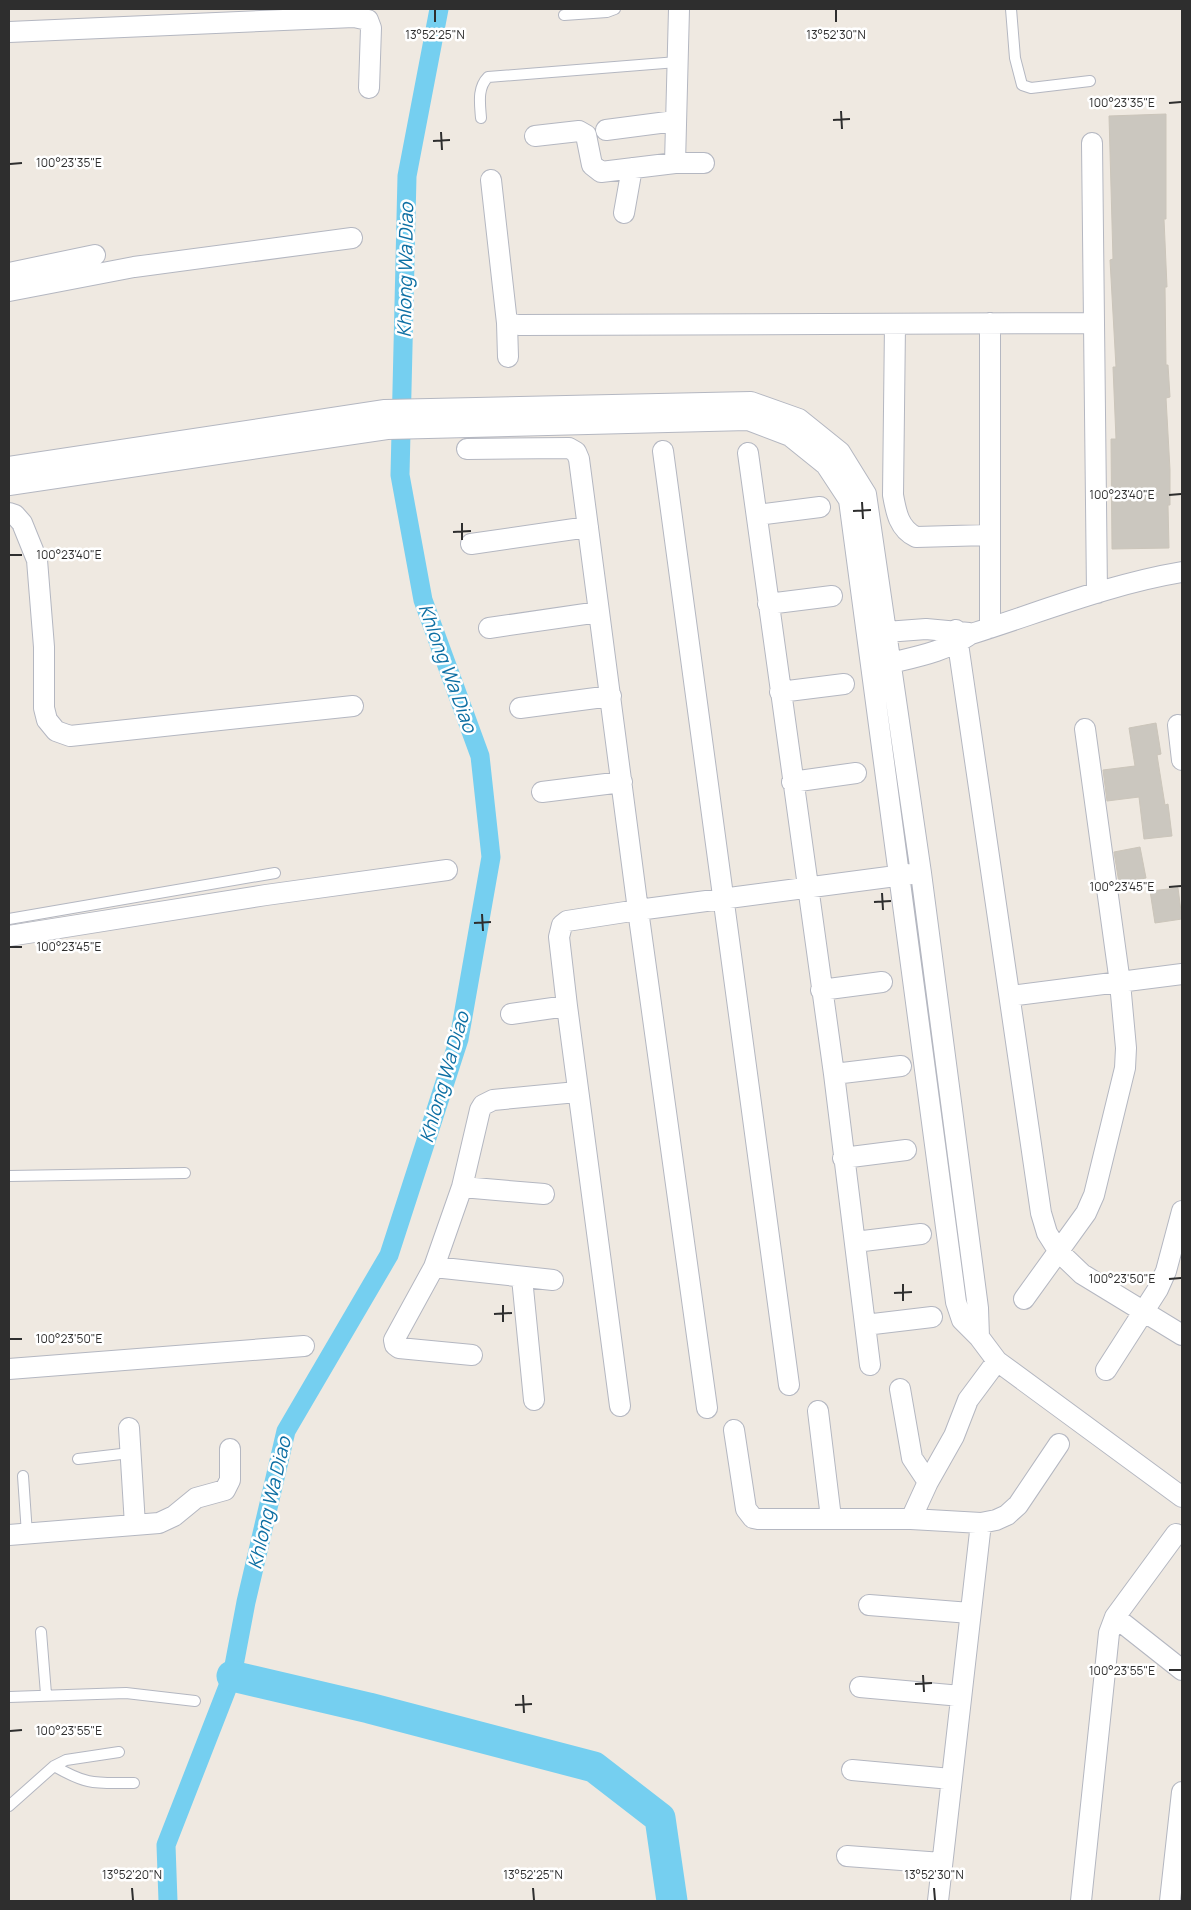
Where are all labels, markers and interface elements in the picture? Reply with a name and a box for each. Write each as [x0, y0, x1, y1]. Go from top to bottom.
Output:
text: 13°52'25"N [405, 26, 465, 43]
text: 13°52'30"N [806, 26, 866, 43]
text: 100°23'35"E [1089, 94, 1155, 111]
text: 100°23'35"E [36, 154, 102, 171]
water label: Khlong Wa Diao [391, 201, 419, 338]
text: 100°23'40"E [1089, 486, 1155, 503]
text: 100°23'40"E [36, 546, 102, 563]
water label: Khlong Wa Diao [413, 600, 484, 737]
text: 100°23'45"E [1090, 878, 1155, 895]
text: 100°23'45"E [37, 938, 102, 955]
water label: Khlong Wa Diao [413, 1007, 476, 1145]
text: 100°23'50"E [1089, 1270, 1155, 1287]
text: 100°23'50"E [36, 1330, 102, 1347]
water label: Khlong Wa Diao [241, 1433, 297, 1572]
text: 100°23'55"E [1089, 1662, 1155, 1679]
text: 100°23'55"E [36, 1722, 102, 1739]
text: 13°52'20"N [102, 1866, 162, 1883]
text: 13°52'25"N [503, 1866, 563, 1883]
text: 13°52'30"N [904, 1866, 964, 1883]

